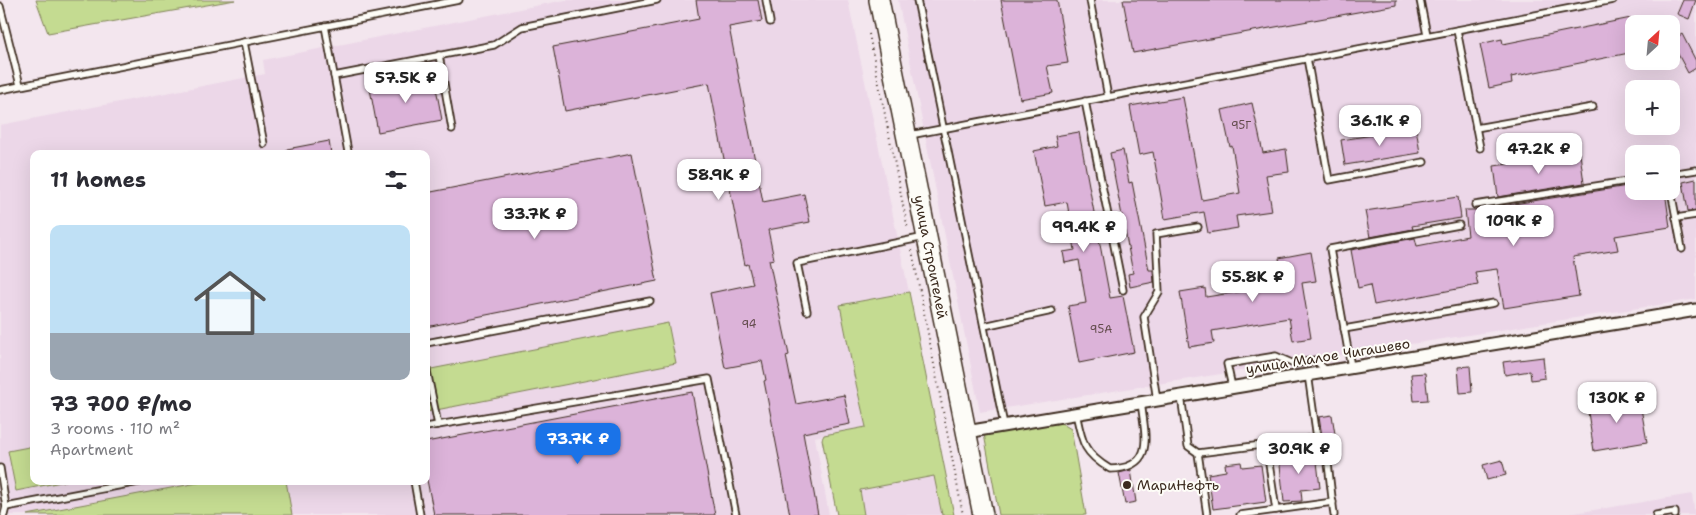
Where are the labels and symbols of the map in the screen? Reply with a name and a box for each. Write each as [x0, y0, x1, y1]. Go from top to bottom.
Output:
north arrow [1625, 15, 1680, 70]
pin: 57.5K ₽ [360, 62, 452, 104]
pin: 36.1K ₽ [1334, 104, 1426, 147]
house number: 95Г [1231, 118, 1251, 133]
pin: 47.2K ₽ [1493, 132, 1585, 175]
pin: 58.9K ₽ [673, 158, 765, 201]
street label: улица Строителей [910, 193, 952, 321]
pin: 33.7K ₽ [489, 198, 581, 240]
pin: 109K ₽ [1473, 204, 1555, 247]
pin: 99.4K ₽ [1038, 210, 1130, 253]
pin: 55.8K ₽ [1207, 260, 1299, 303]
house number: 94 [742, 317, 757, 332]
house number: 95А [1090, 322, 1112, 337]
street label: улица Малое Чигашево [1245, 334, 1411, 378]
pin: 130K ₽ [1576, 382, 1658, 424]
pin: 73.7K ₽ [532, 422, 624, 465]
pin: 30.9K ₽ [1253, 432, 1345, 475]
place label: МариНефть [1137, 476, 1219, 494]
marker: МариНефть [1121, 479, 1133, 491]

